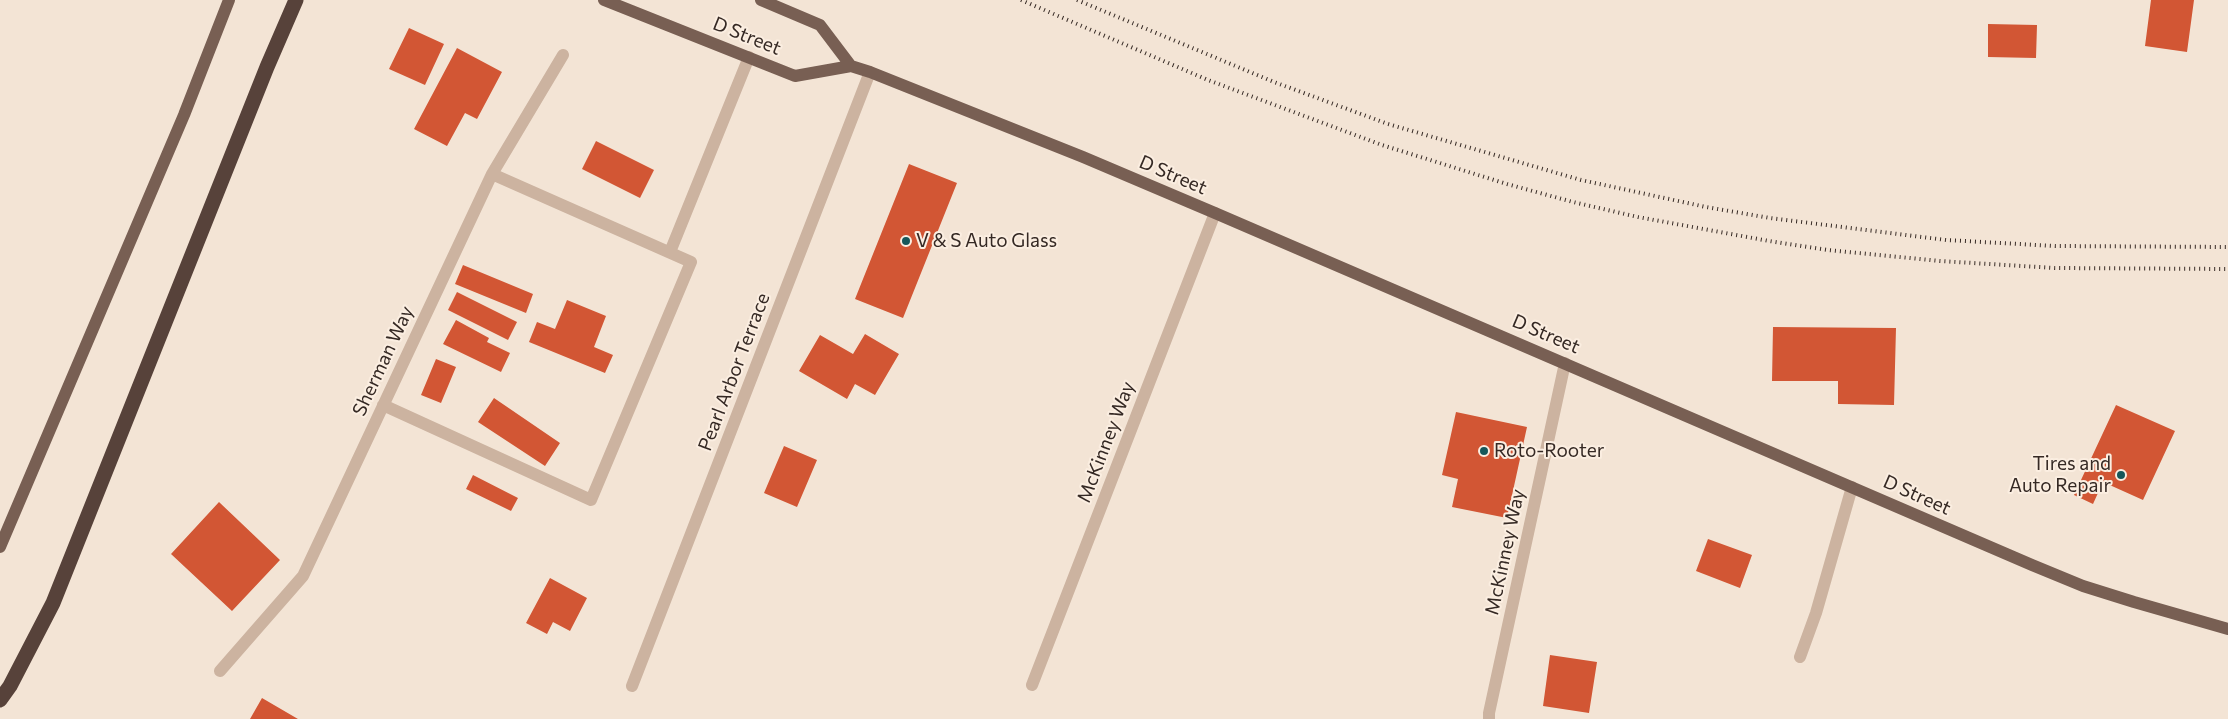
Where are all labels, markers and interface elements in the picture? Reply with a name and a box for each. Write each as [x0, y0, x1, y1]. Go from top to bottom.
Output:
street label: D Street [710, 12, 784, 60]
street label: D Street [1136, 151, 1210, 199]
place label: V & S Auto Glass [916, 230, 1057, 252]
marker: V & S Auto Glass [900, 235, 912, 247]
street label: Pearl Arbor Terrace [693, 290, 775, 454]
street label: Sherman Way [348, 302, 418, 420]
street label: D Street [1509, 310, 1583, 358]
street label: McKinney Way [1072, 378, 1140, 506]
place label: Roto-Rooter [1494, 440, 1604, 462]
marker: Roto-Rooter [1478, 445, 1490, 457]
place label: Tires and Auto Repair [2009, 453, 2111, 497]
marker: Tires and Auto Repair [2115, 469, 2127, 481]
street label: D Street [1880, 470, 1954, 520]
street label: McKinney Way [1481, 487, 1529, 617]

